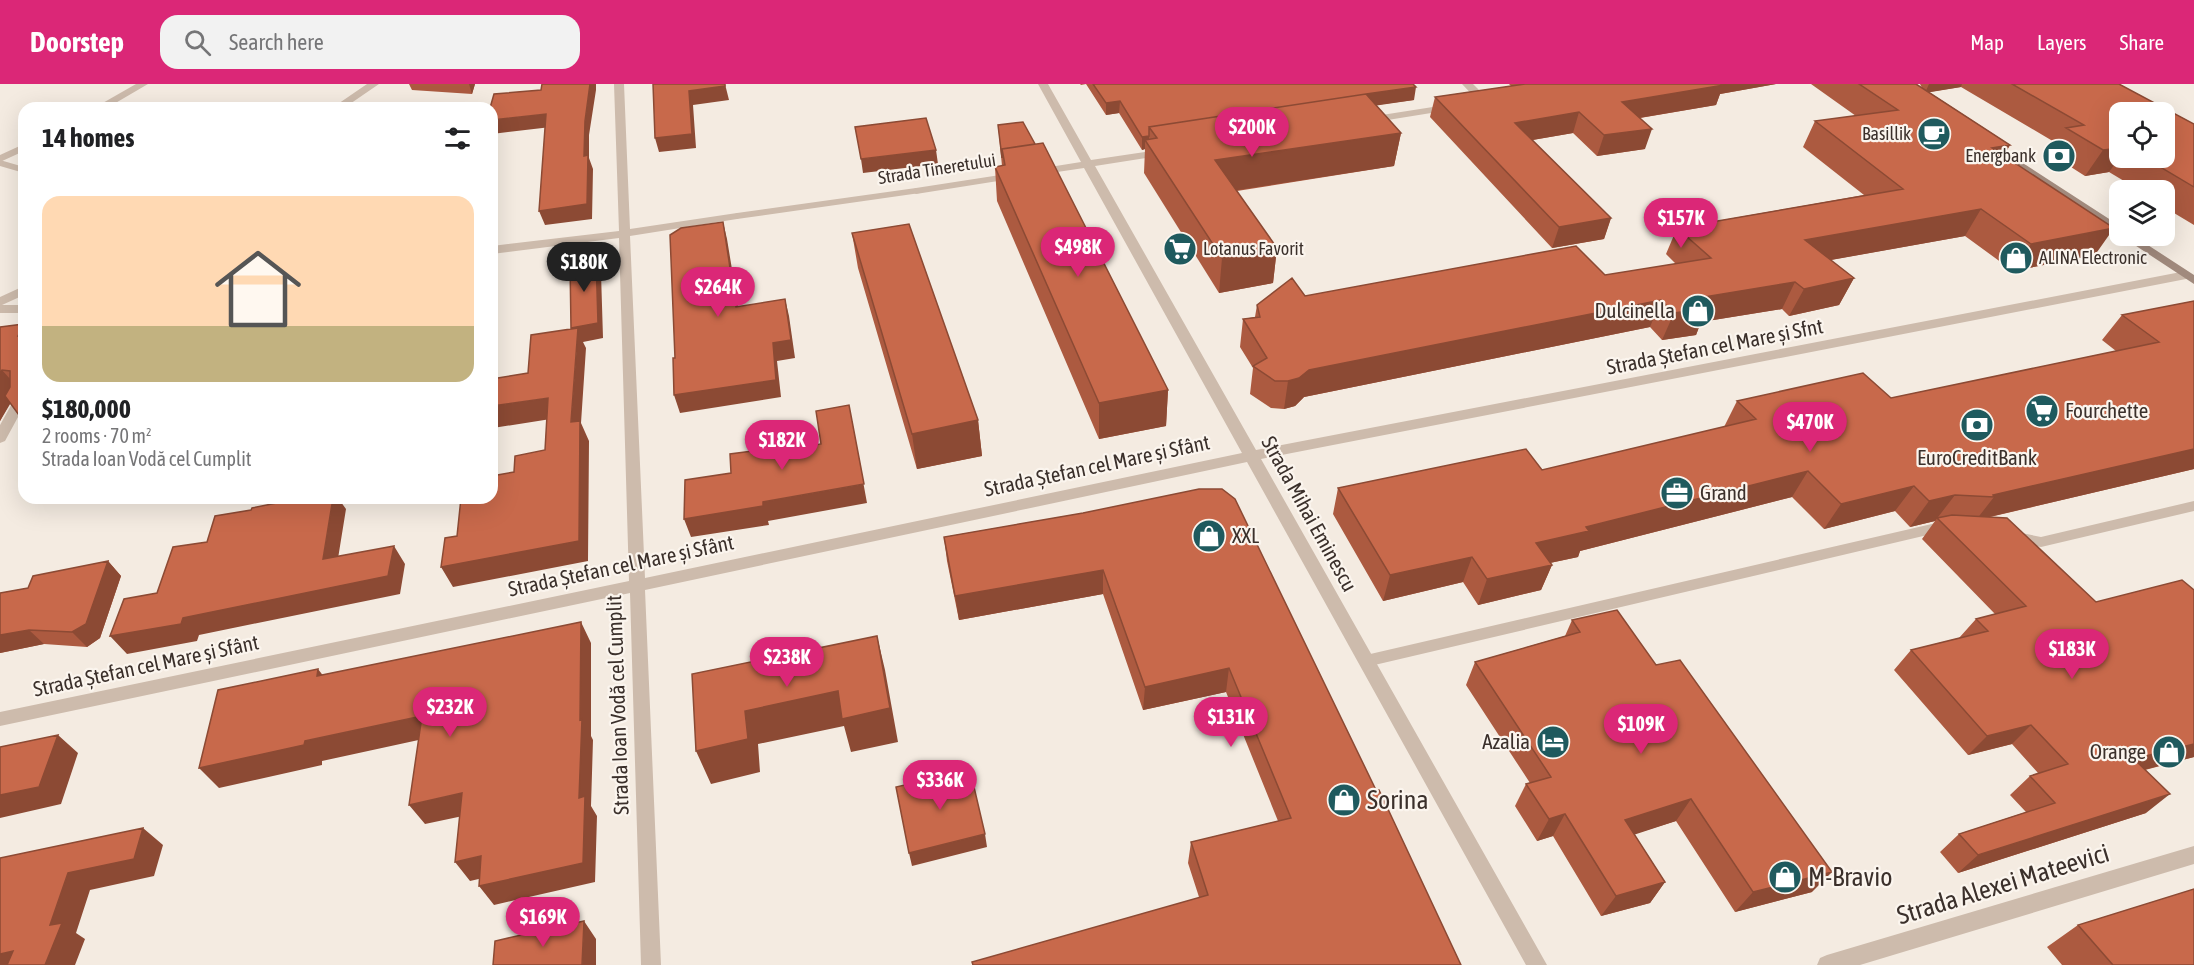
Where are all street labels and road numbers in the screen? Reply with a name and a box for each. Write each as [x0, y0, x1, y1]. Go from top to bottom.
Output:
street label: Strada Tineretului [877, 149, 997, 188]
street label: Strada Ștefan cel Mare și Sfnt [1605, 313, 1825, 379]
street label: Strada Ștefan cel Mare și Sfânt [982, 429, 1212, 501]
street label: Strada Mihai Eminescu [1257, 432, 1362, 595]
street label: Strada Ștefan cel Mare și Sfânt [506, 529, 736, 601]
street label: Strada Ioan Vodă cel Cumplit [601, 595, 633, 815]
street label: Strada Ștefan cel Mare și Sfânt [31, 629, 261, 701]
street label: Strada Alexei Mateevici [1893, 837, 2113, 931]

